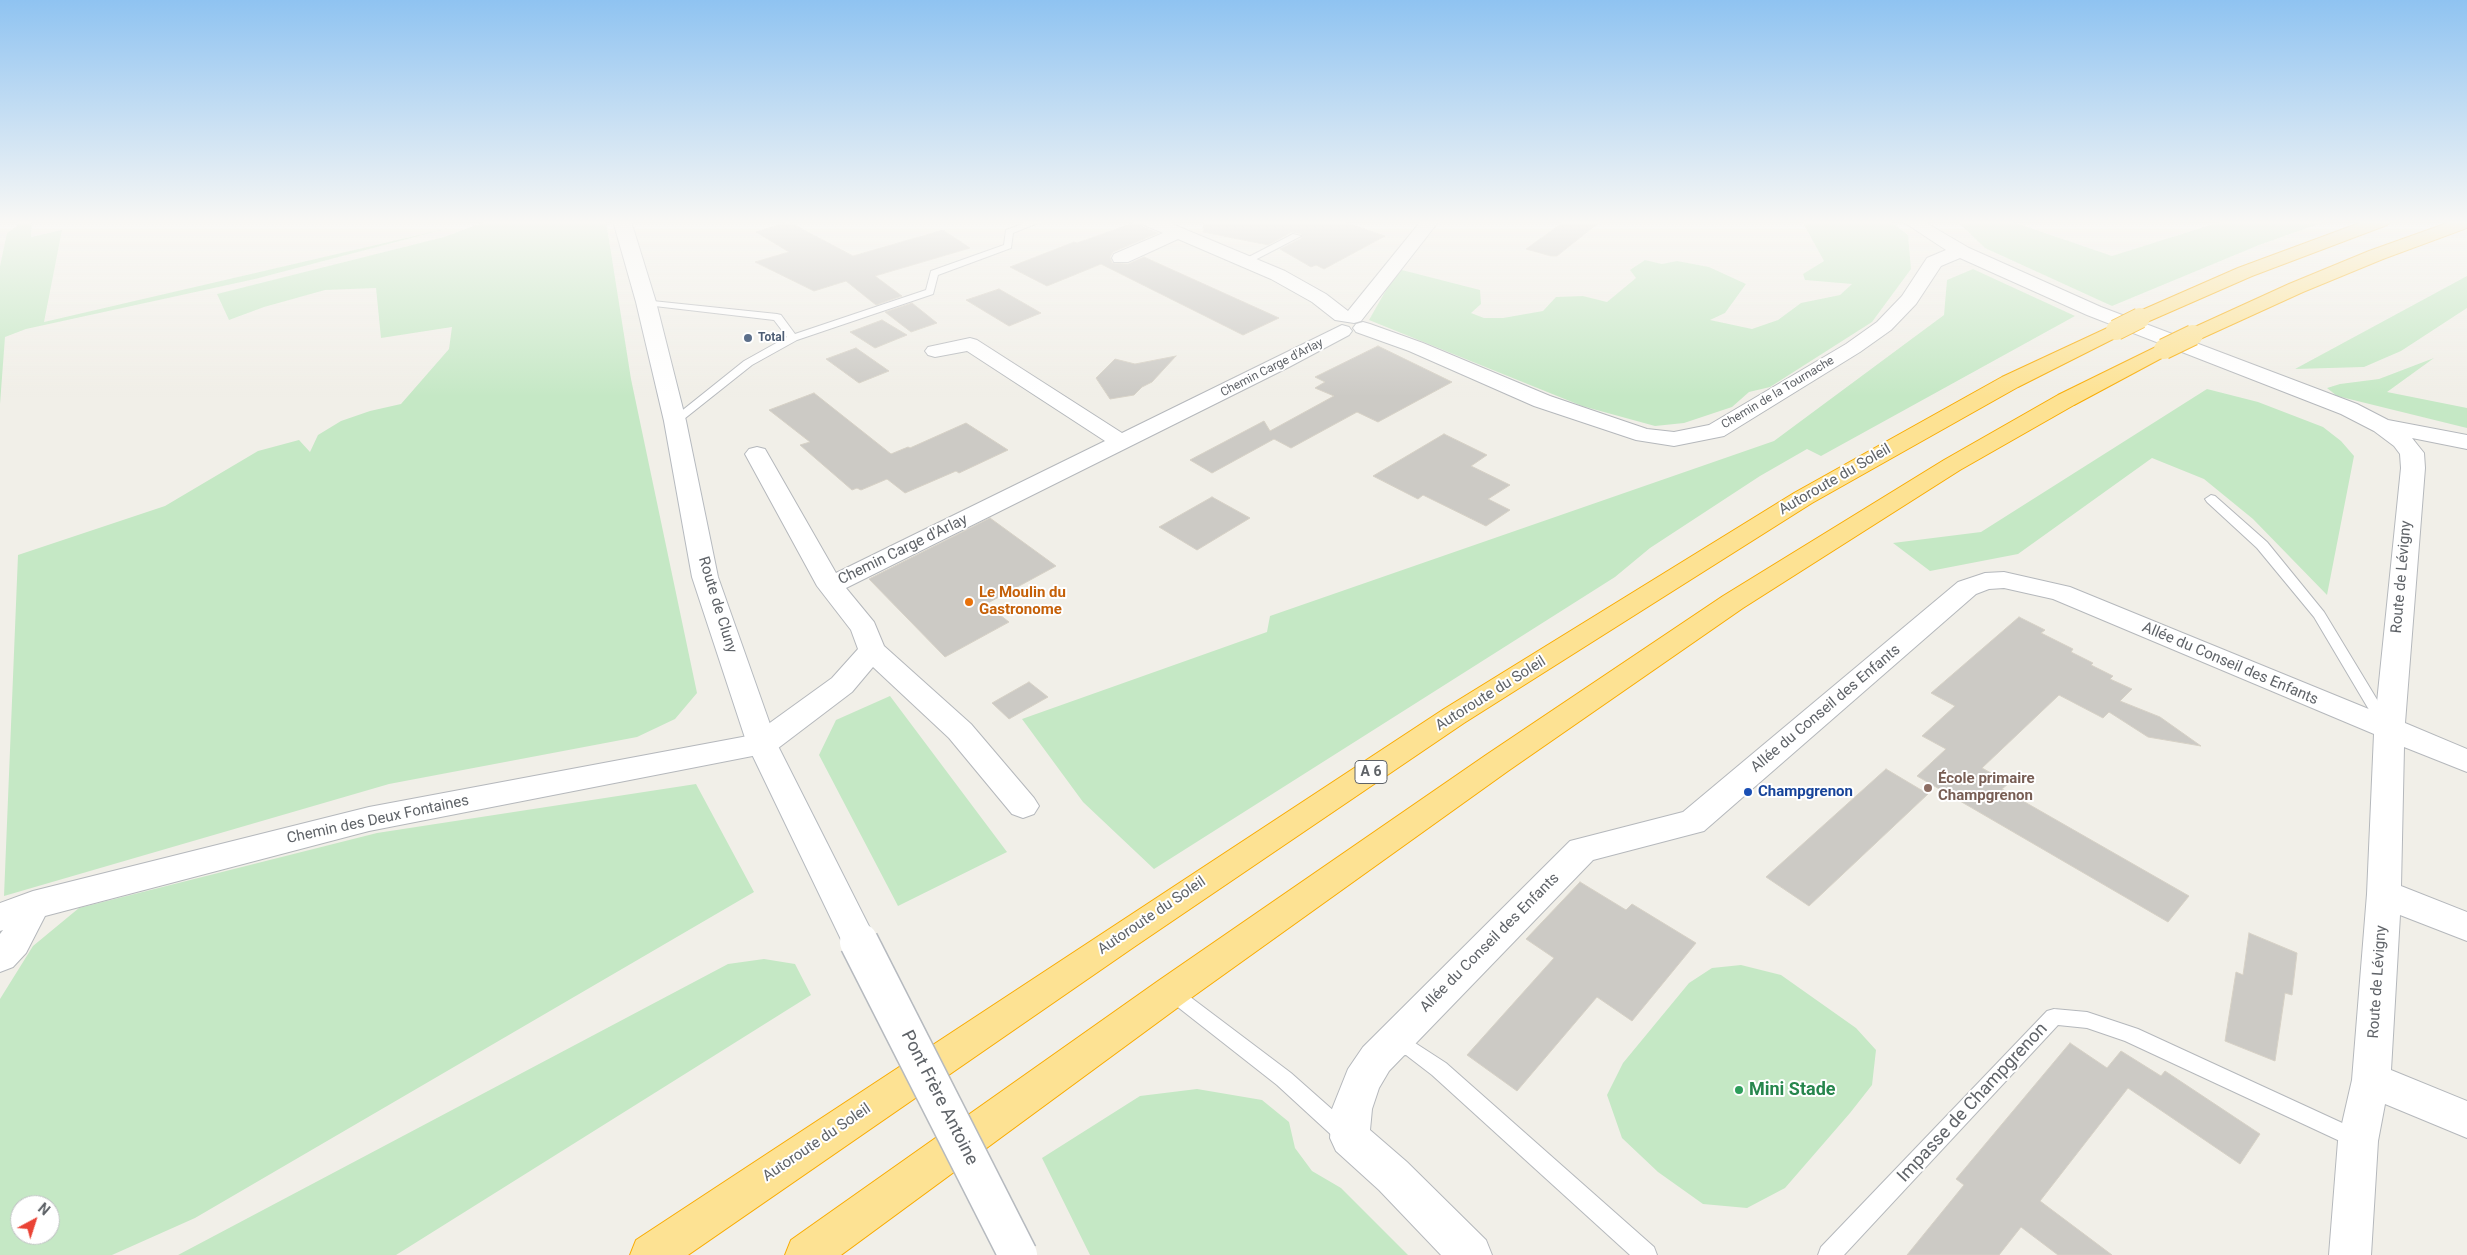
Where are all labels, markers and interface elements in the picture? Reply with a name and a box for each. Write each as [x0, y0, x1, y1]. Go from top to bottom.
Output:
place label: Total [758, 331, 785, 345]
marker: Total [742, 332, 754, 344]
street label: Chemin Carge d'Arlay [1218, 336, 1326, 400]
street label: Chemin de la Tournache [1719, 354, 1837, 432]
street label: Autoroute du Soleil [1776, 441, 1894, 519]
street label: Chemin Carge d'Arlay [835, 511, 971, 589]
street label: Route de Lévigny [2388, 520, 2416, 634]
street label: Route de Cluny [694, 555, 740, 655]
place label: Le Moulin du Gastronome [979, 584, 1066, 619]
marker: Le Moulin du Gastronome [963, 596, 975, 608]
street label: Allée du Conseil des Enfants [2139, 619, 2321, 709]
street label: Allée du Conseil des Enfants [1748, 641, 1904, 777]
street label: Autoroute du Soleil [1433, 653, 1549, 735]
road number: A 6 [1355, 760, 1387, 784]
place label: École primaire Champgrenon [1938, 770, 2035, 805]
marker: École primaire Champgrenon [1922, 782, 1934, 794]
place label: Champgrenon [1758, 783, 1853, 801]
marker: Champgrenon [1742, 786, 1754, 798]
street label: Chemin des Deux Fontaines [285, 792, 471, 848]
street label: Allée du Conseil des Enfants [1417, 870, 1563, 1016]
street label: Autoroute du Soleil [1095, 873, 1209, 959]
street label: Route de Lévigny [2365, 925, 2391, 1039]
street label: Impasse de Champgrenon [1893, 1019, 2053, 1187]
street label: Pont Frère Antoine [896, 1027, 982, 1169]
place label: Mini Stade [1749, 1079, 1836, 1101]
marker: Mini Stade [1733, 1084, 1745, 1096]
street label: Autoroute du Soleil [760, 1100, 874, 1186]
north arrow [10, 1195, 60, 1245]
text: N [35, 1200, 53, 1219]

